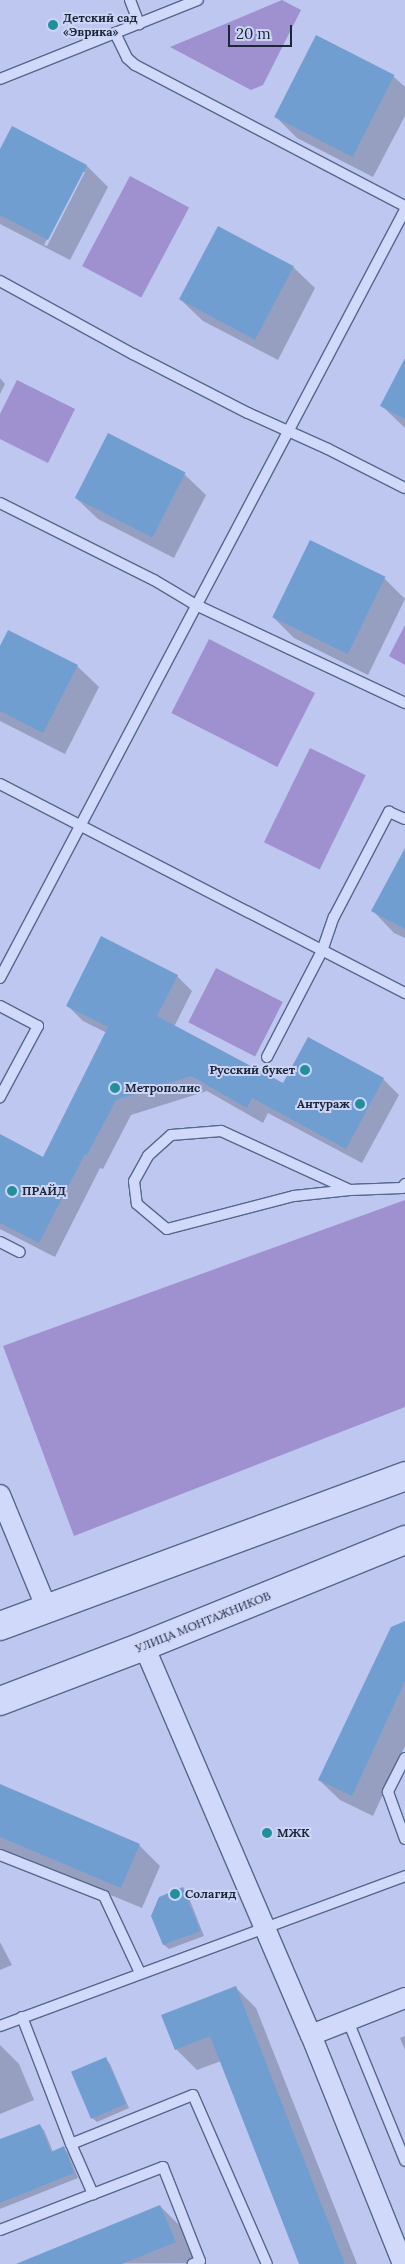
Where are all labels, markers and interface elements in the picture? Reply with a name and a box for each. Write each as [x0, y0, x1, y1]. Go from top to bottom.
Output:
place label: Детский сад «Эврика» [63, 11, 137, 39]
scale bar [230, 15, 294, 47]
marker: Детский сад «Эврика» [47, 19, 59, 31]
text: 20 m [236, 24, 271, 43]
place label: Русский букет [209, 1063, 295, 1077]
marker: Русский букет [299, 1064, 311, 1076]
place label: Метрополис [125, 1081, 200, 1095]
marker: Метрополис [109, 1082, 121, 1094]
place label: Антураж [297, 1097, 350, 1111]
marker: Антураж [354, 1098, 366, 1110]
place label: ПРАЙД [22, 1184, 66, 1198]
marker: ПРАЙД [6, 1185, 18, 1197]
street label: УЛИЦА МОНТАЖНИКОВ [133, 1588, 273, 1656]
place label: МЖК [277, 1826, 310, 1840]
marker: МЖК [261, 1827, 273, 1839]
place label: Солагид [185, 1887, 236, 1901]
marker: Солагид [169, 1888, 181, 1900]

